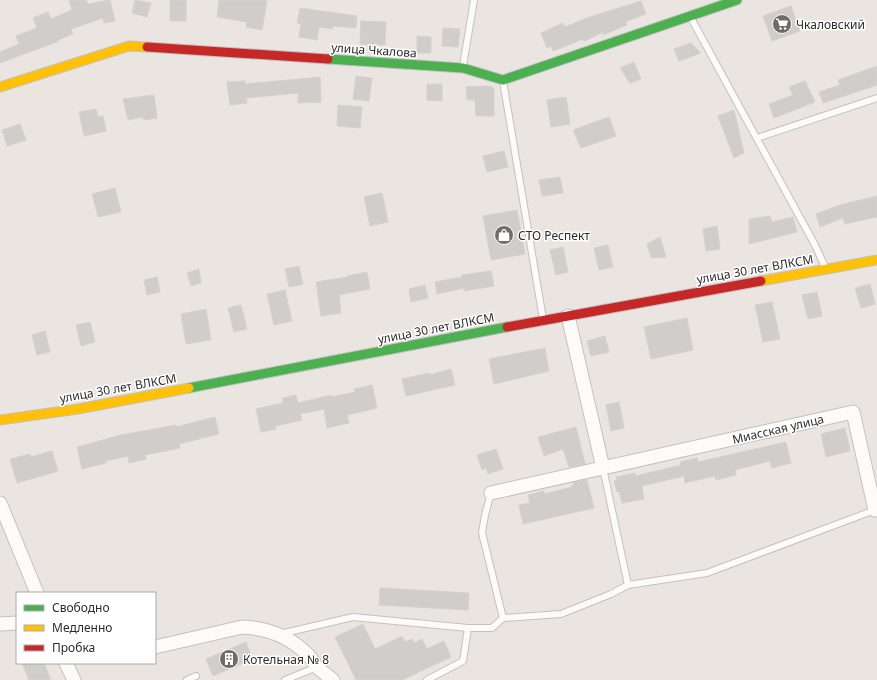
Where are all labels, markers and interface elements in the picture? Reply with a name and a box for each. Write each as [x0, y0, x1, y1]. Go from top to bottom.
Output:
supermarket icon: Чкаловский [771, 13, 793, 35]
place label: Чкаловский [796, 16, 865, 33]
street label: улица Чкалова [331, 39, 417, 61]
shop icon: СТО Респект [493, 224, 515, 246]
place label: СТО Респект [518, 227, 590, 244]
street label: улица 30 лет ВЛКСМ [695, 250, 815, 288]
street label: улица 30 лет ВЛКСМ [376, 308, 496, 348]
street label: улица 30 лет ВЛКСМ [58, 369, 178, 407]
street label: Миасская улица [730, 410, 826, 448]
legend [16, 592, 156, 664]
text: Свободно [52, 599, 110, 616]
text: Медленно [52, 619, 112, 636]
text: Пробка [52, 639, 95, 656]
building icon: Котельная № 8 [218, 648, 240, 670]
place label: Котельная № 8 [243, 651, 329, 668]

